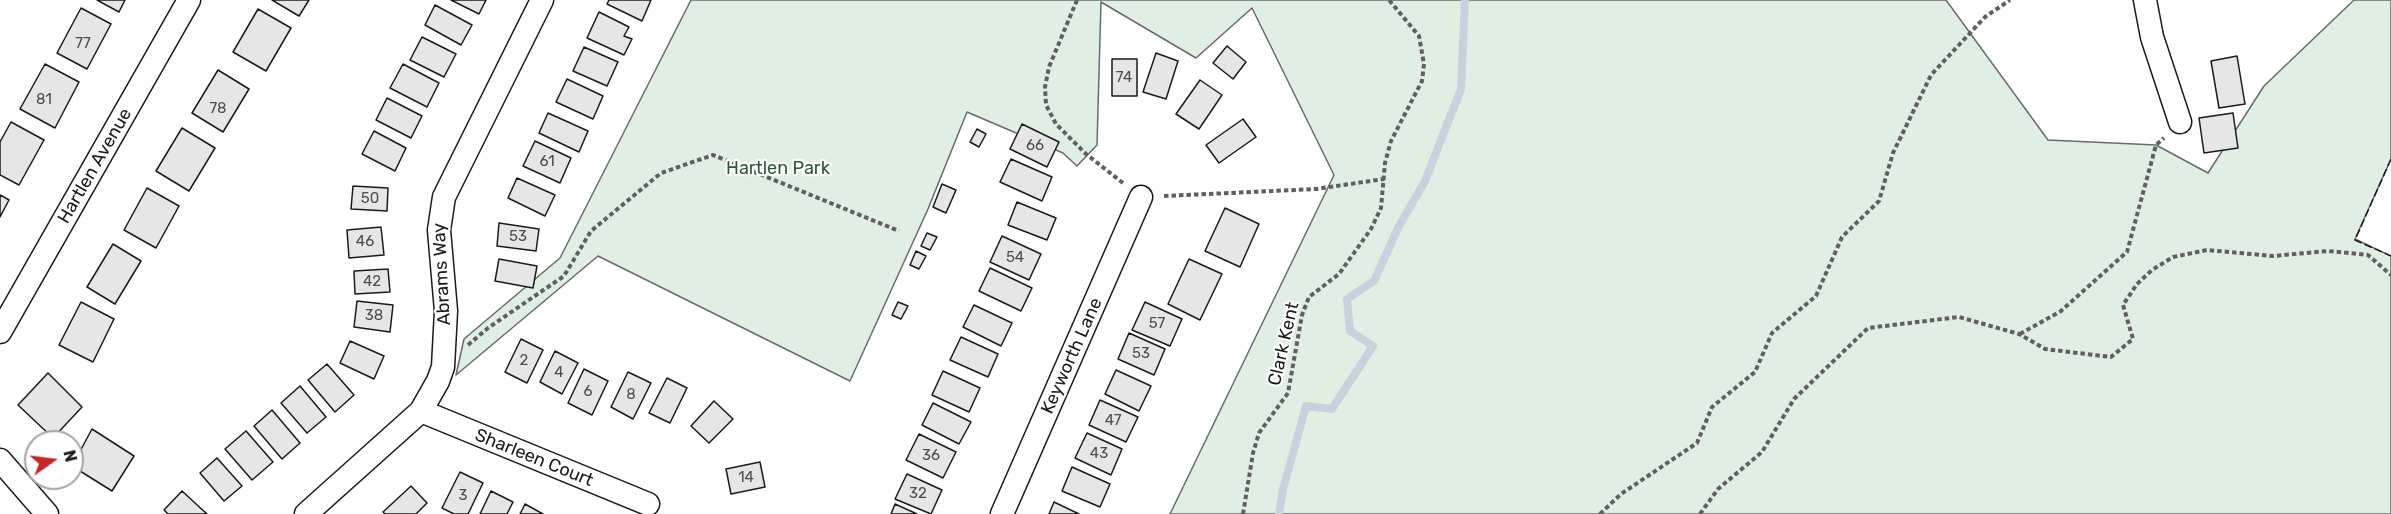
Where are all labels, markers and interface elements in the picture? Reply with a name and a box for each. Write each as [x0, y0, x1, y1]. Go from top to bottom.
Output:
house number: 77 [75, 35, 91, 53]
house number: 74 [1116, 69, 1132, 87]
house number: 81 [36, 91, 52, 109]
house number: 78 [209, 100, 227, 118]
street label: Hartlen Avenue [53, 105, 137, 227]
house number: 66 [1026, 137, 1044, 155]
house number: 61 [539, 153, 555, 171]
park label: Hartlen Park [726, 158, 830, 180]
house number: 50 [361, 190, 379, 208]
street label: Abrams Way [429, 222, 455, 326]
house number: 53 [509, 228, 527, 246]
house number: 46 [356, 233, 374, 251]
house number: 54 [1006, 249, 1024, 267]
house number: 42 [363, 273, 381, 291]
street label: Keyworth Lane [1037, 295, 1107, 417]
street label: Clark Kent [1264, 300, 1304, 388]
house number: 38 [365, 307, 383, 325]
house number: 57 [1149, 315, 1165, 333]
house number: 53 [1132, 345, 1150, 363]
house number: 2 [520, 352, 528, 370]
house number: 4 [554, 364, 564, 382]
house number: 6 [583, 383, 593, 401]
house number: 8 [626, 386, 636, 404]
house number: 47 [1105, 412, 1121, 430]
street label: Sharleen Court [472, 424, 596, 492]
north arrow [24, 430, 84, 490]
house number: 43 [1090, 445, 1108, 463]
house number: 36 [922, 447, 940, 465]
text: N [59, 448, 81, 464]
house number: 14 [738, 469, 754, 487]
house number: 32 [909, 485, 927, 503]
house number: 3 [458, 487, 468, 505]

